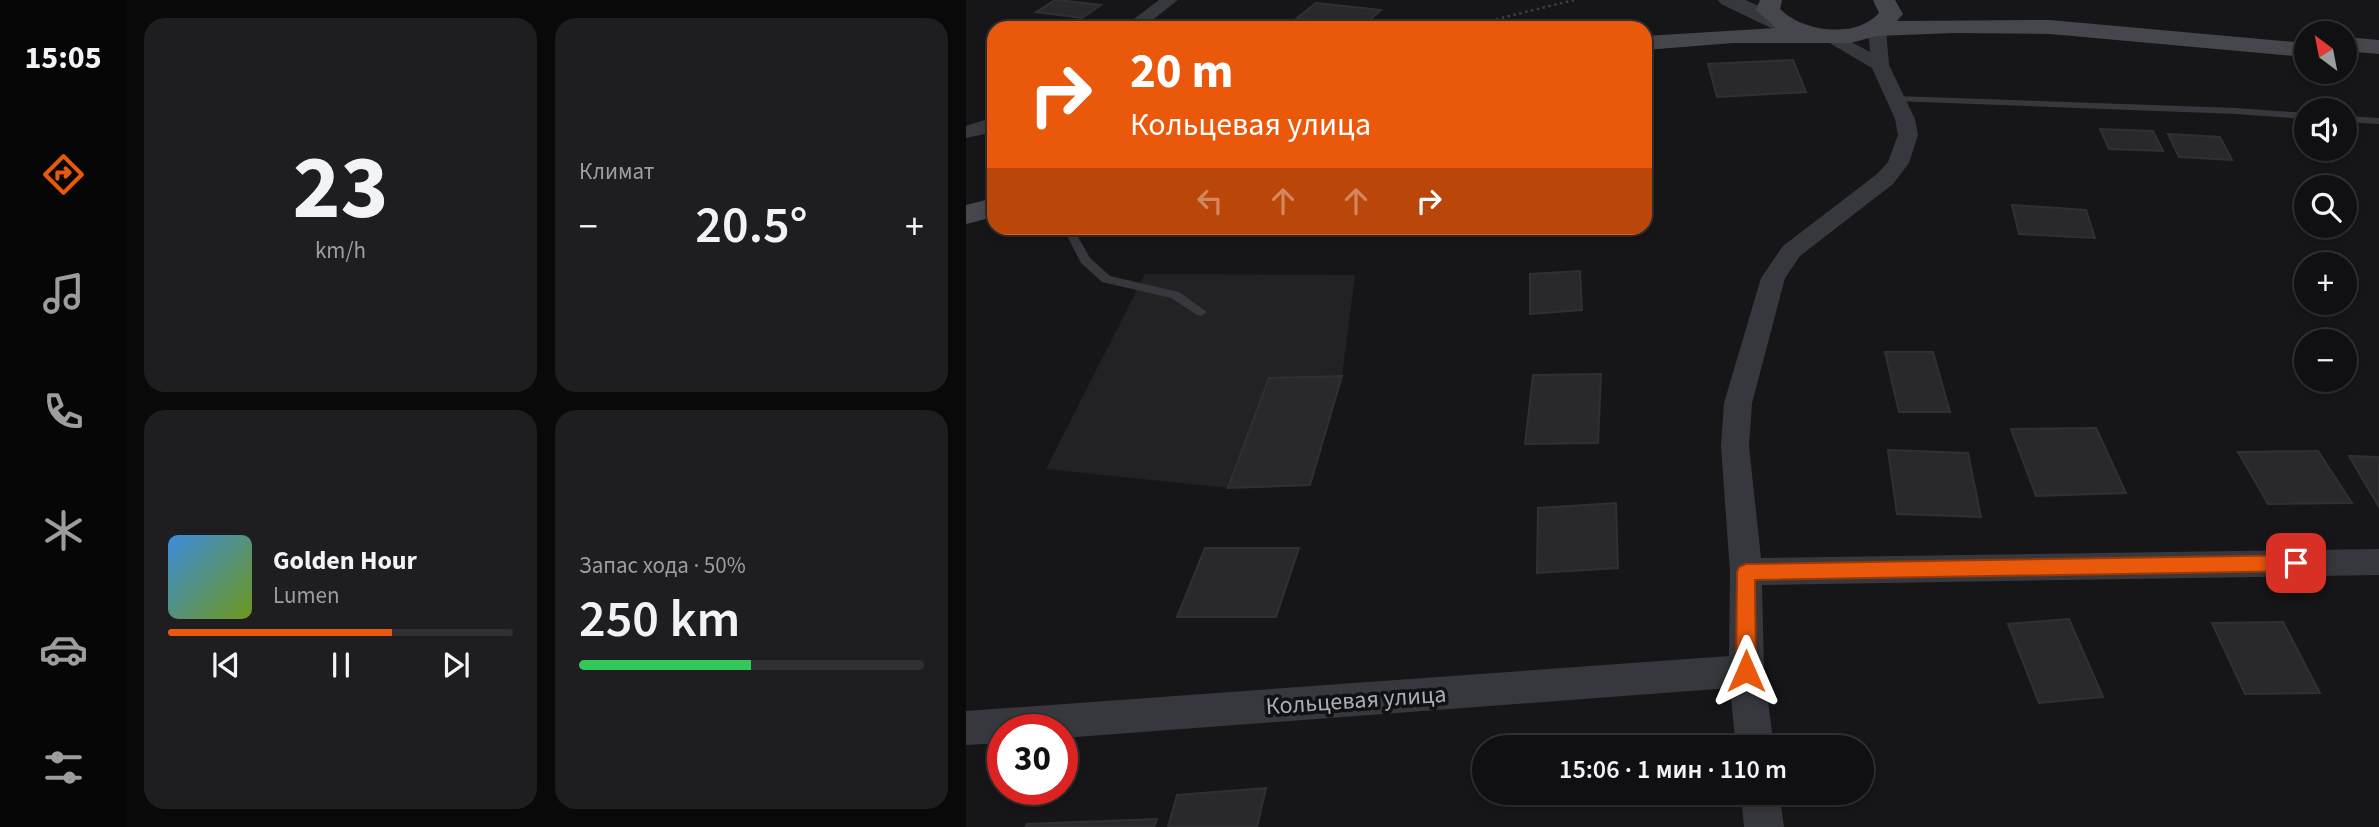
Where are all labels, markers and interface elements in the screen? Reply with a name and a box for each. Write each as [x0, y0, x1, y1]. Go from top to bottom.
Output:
north arrow [2294, 21, 2357, 84]
map controls [2294, 21, 2357, 392]
text: 15:05 [24, 35, 102, 81]
text: 20 m [1130, 37, 1234, 107]
icon: right [1015, 49, 1106, 140]
button: sound [2294, 98, 2357, 161]
text: Кольцевая улица [1130, 102, 1371, 148]
text: 23 [292, 124, 389, 253]
icon: directions [39, 150, 88, 199]
text: Климат [579, 155, 654, 188]
button: search [2294, 175, 2357, 238]
icon: left [1191, 182, 1229, 220]
icon: ahead [1264, 182, 1302, 220]
icon: ahead [1337, 182, 1375, 220]
icon: right [1410, 182, 1448, 220]
text: 20.5° [695, 189, 808, 263]
text: − [579, 200, 598, 254]
text: + [905, 200, 924, 254]
text: km/h [315, 234, 366, 267]
button: + [2294, 252, 2357, 315]
icon: music [39, 269, 88, 318]
button: − [2294, 329, 2357, 392]
icon: phone [39, 387, 88, 436]
icon: climate [39, 506, 88, 555]
pin [2266, 533, 2326, 593]
text: Golden Hour [273, 542, 417, 579]
icon: arrive [2277, 544, 2315, 582]
text: Запас хода · 50% [579, 549, 746, 582]
text: Lumen [273, 579, 340, 612]
text: 250 km [579, 583, 740, 657]
icon: car [39, 625, 88, 674]
position arrow [1709, 634, 1783, 708]
icon: previous [207, 646, 245, 684]
icon: pause [322, 646, 360, 684]
icon: next [437, 646, 475, 684]
street label: Кольцевая улица [1265, 677, 1447, 724]
speed limit sign: 30 [987, 714, 1078, 805]
icon: filters [39, 743, 88, 792]
text: 15:06 · 1 мин · 110 m [1559, 751, 1787, 788]

